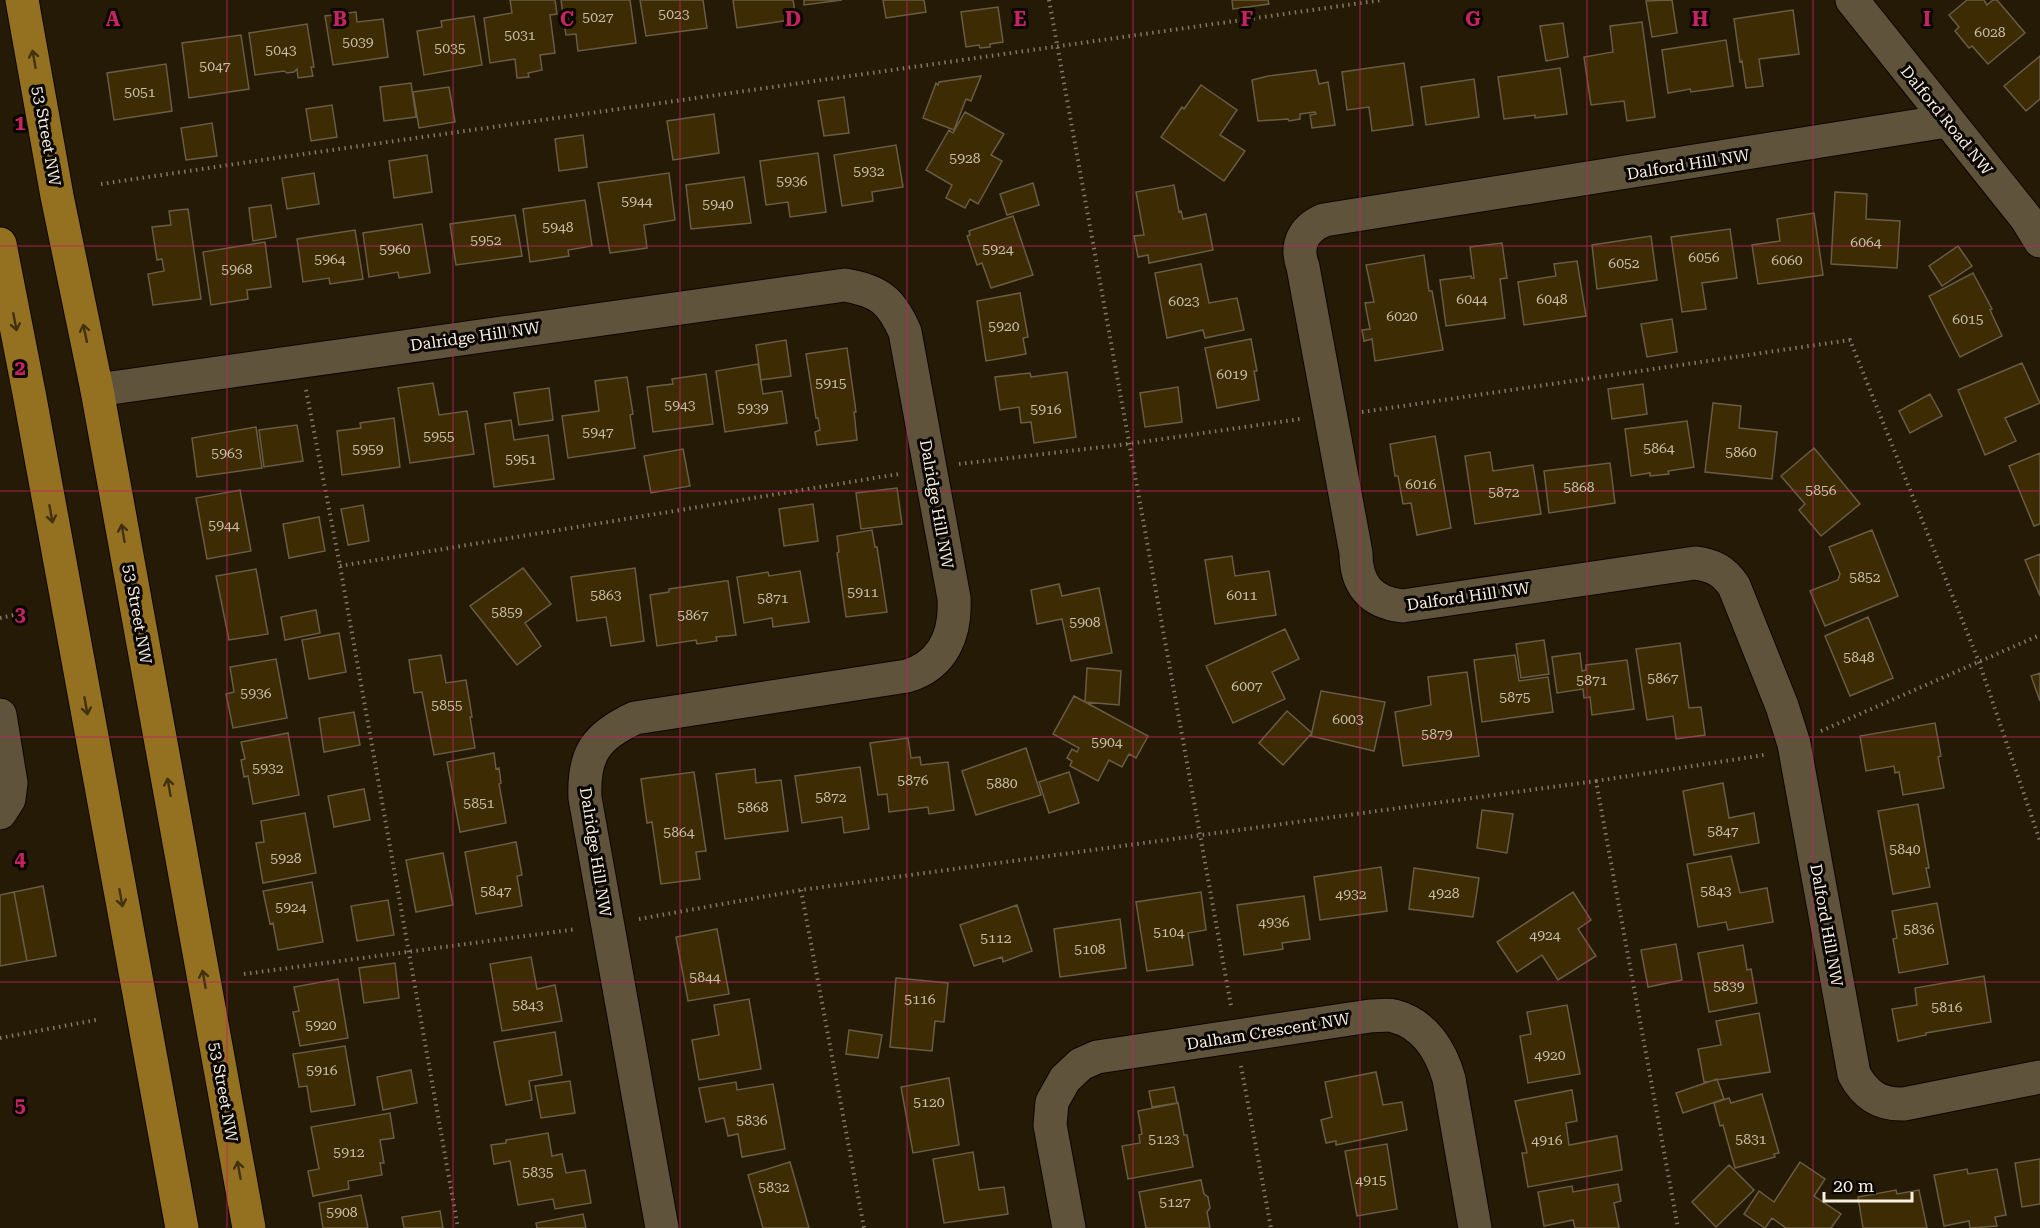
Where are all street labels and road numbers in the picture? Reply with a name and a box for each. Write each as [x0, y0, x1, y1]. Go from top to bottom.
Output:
street label: Dalford Road NW [1897, 62, 1997, 179]
street label: 53 Street NW [28, 85, 65, 188]
street label: Dalford Hill NW [1625, 145, 1752, 184]
street label: Dalridge Hill NW [409, 318, 542, 355]
street label: Dalridge Hill NW [916, 438, 957, 571]
street label: 53 Street NW [119, 563, 156, 666]
street label: Dalford Hill NW [1405, 578, 1532, 615]
street label: Dalridge Hill NW [576, 786, 615, 919]
street label: Dalford Hill NW [1806, 862, 1847, 989]
street label: Dalham Crescent NW [1185, 1009, 1352, 1054]
street label: 53 Street NW [205, 1041, 242, 1144]

